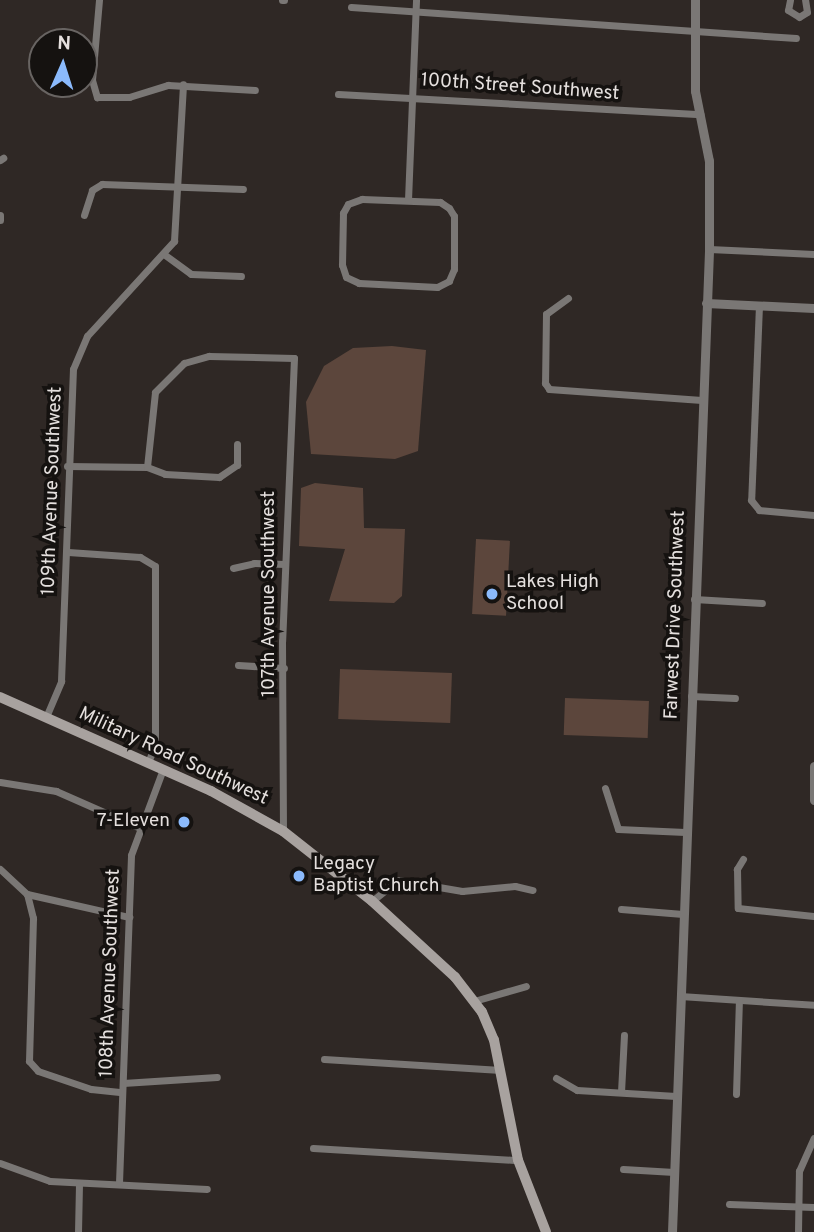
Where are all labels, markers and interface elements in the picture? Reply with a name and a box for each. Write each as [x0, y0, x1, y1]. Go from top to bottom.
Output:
north arrow [28, 28, 98, 98]
text: N [57, 32, 71, 56]
street label: 100th Street Southwest [420, 70, 620, 106]
street label: 109th Avenue Southwest [38, 386, 68, 596]
street label: 107th Avenue Southwest [259, 491, 281, 697]
street label: Farwest Drive Southwest [661, 510, 691, 720]
place label: Lakes High School [506, 572, 599, 616]
marker: Lakes High School [484, 586, 500, 602]
street label: Military Road Southwest [75, 703, 271, 811]
place label: 7-Eleven [97, 811, 170, 833]
marker: 7-Eleven [176, 814, 192, 830]
place label: Legacy Baptist Church [313, 854, 439, 898]
street label: 108th Avenue Southwest [96, 868, 126, 1078]
marker: Legacy Baptist Church [291, 868, 307, 884]

